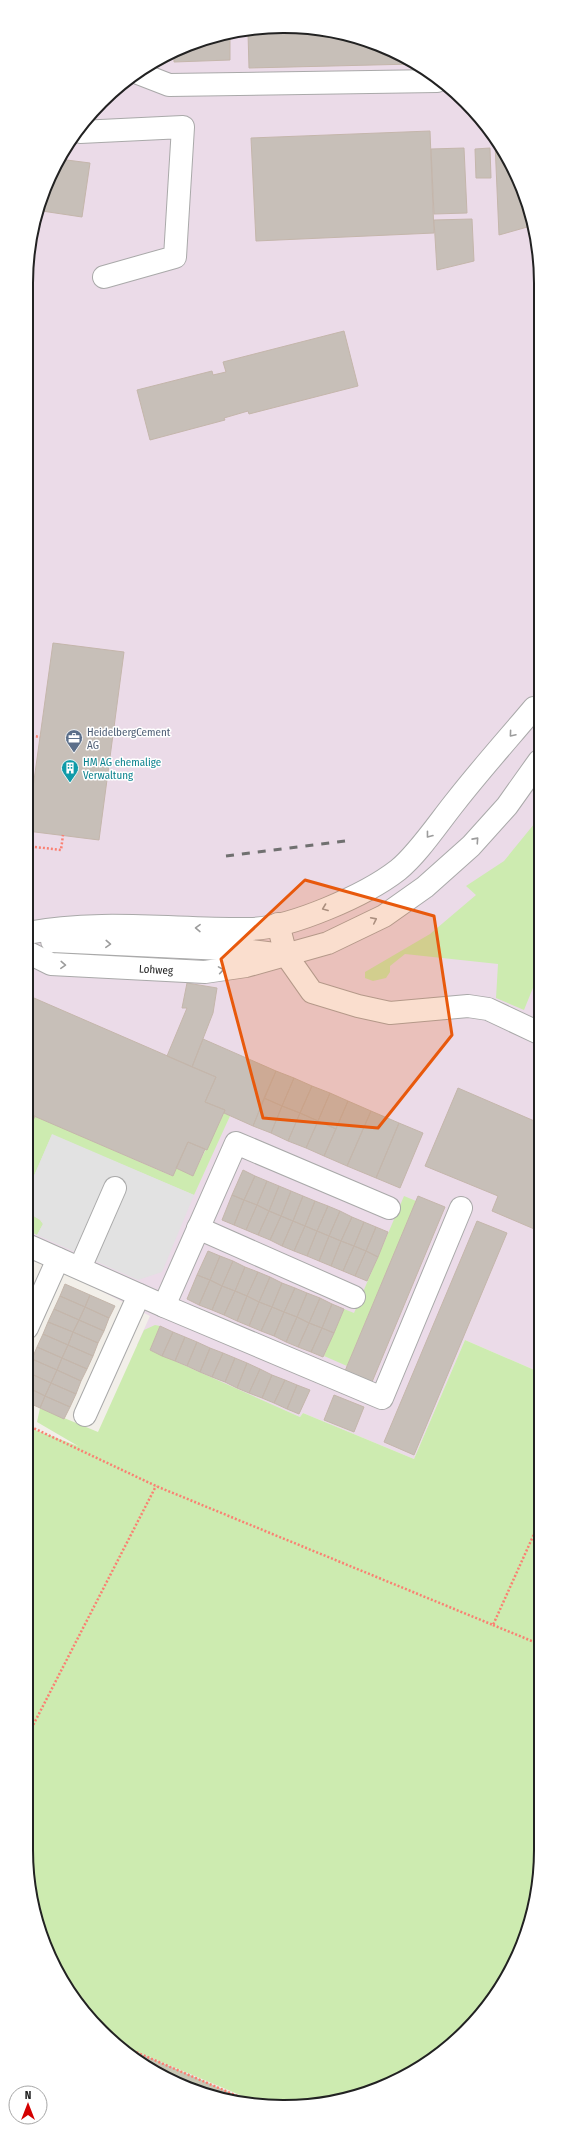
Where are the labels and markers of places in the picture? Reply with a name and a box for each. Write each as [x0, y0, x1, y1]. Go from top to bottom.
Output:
place label: HeidelbergCement AG [87, 726, 171, 752]
office icon: HeidelbergCement AG [64, 728, 84, 753]
place label: HM AG ehemalige Verwaltung [83, 756, 161, 782]
building icon: HM AG ehemalige Verwaltung [60, 758, 80, 783]

